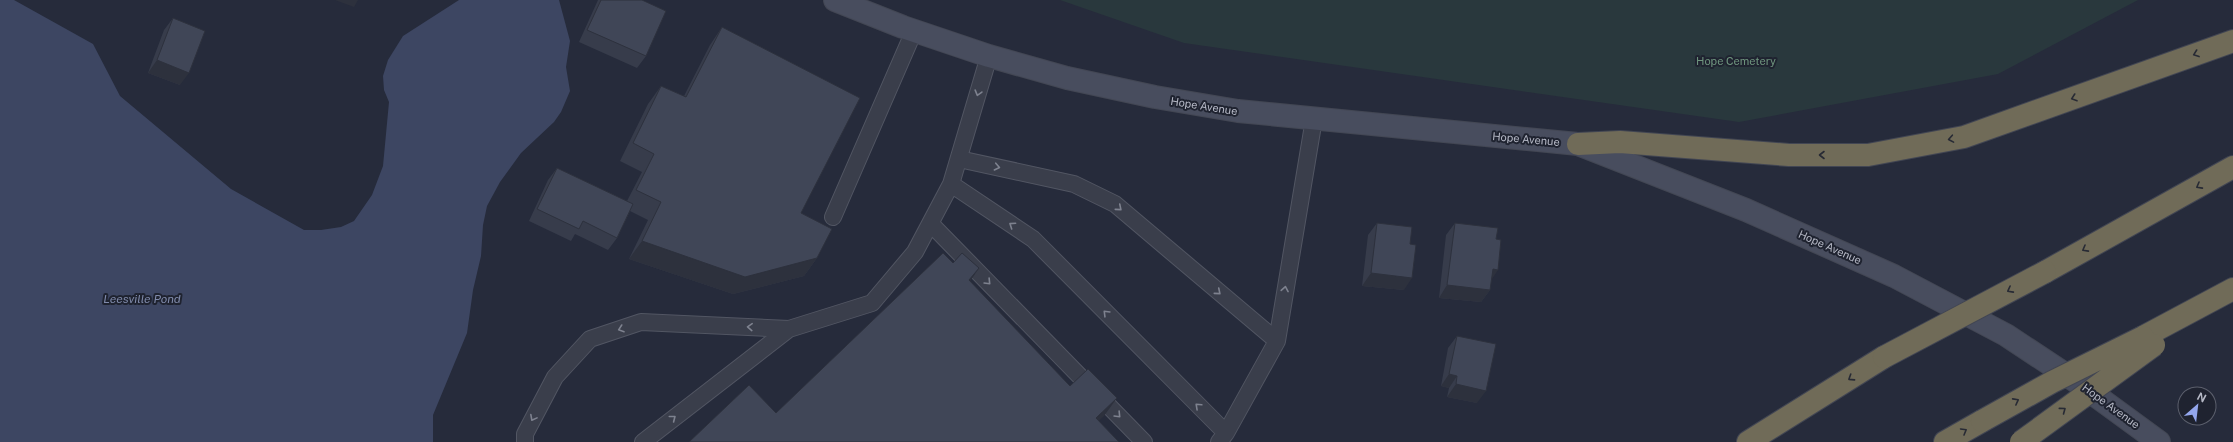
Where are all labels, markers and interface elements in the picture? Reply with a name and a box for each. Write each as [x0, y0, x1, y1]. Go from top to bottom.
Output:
one-way arrow [2193, 50, 2200, 58]
park label: Hope Cemetery [1696, 55, 1776, 67]
one-way arrow [974, 89, 983, 96]
one-way arrow [2071, 93, 2078, 102]
street label: Hope Avenue [1170, 95, 1238, 117]
street label: Hope Avenue [1492, 130, 1560, 148]
one-way arrow [1948, 134, 1954, 143]
one-way arrow [1819, 151, 1825, 159]
one-way arrow [994, 163, 1000, 171]
one-way arrow [2196, 181, 2203, 188]
one-way arrow [1115, 203, 1122, 210]
one-way arrow [1009, 222, 1016, 230]
street label: Hope Avenue [1797, 228, 1863, 266]
one-way arrow [2082, 244, 2089, 252]
one-way arrow [983, 277, 991, 285]
one-way arrow [2007, 285, 2014, 292]
one-way arrow [1281, 286, 1289, 292]
one-way arrow [1214, 288, 1221, 295]
water label: Leesville Pond [103, 292, 181, 306]
one-way arrow [1104, 311, 1111, 318]
one-way arrow [747, 322, 753, 331]
one-way arrow [617, 324, 624, 333]
one-way arrow [1848, 373, 1855, 381]
street label: Hope Avenue [2080, 381, 2142, 431]
north arrow [2177, 386, 2217, 426]
text: N [2195, 390, 2208, 404]
one-way arrow [2012, 398, 2019, 406]
one-way arrow [1195, 403, 1203, 411]
one-way arrow [2059, 408, 2066, 415]
one-way arrow [1113, 410, 1121, 418]
one-way arrow [531, 413, 538, 421]
one-way arrow [669, 416, 676, 423]
one-way arrow [1960, 429, 1967, 436]

